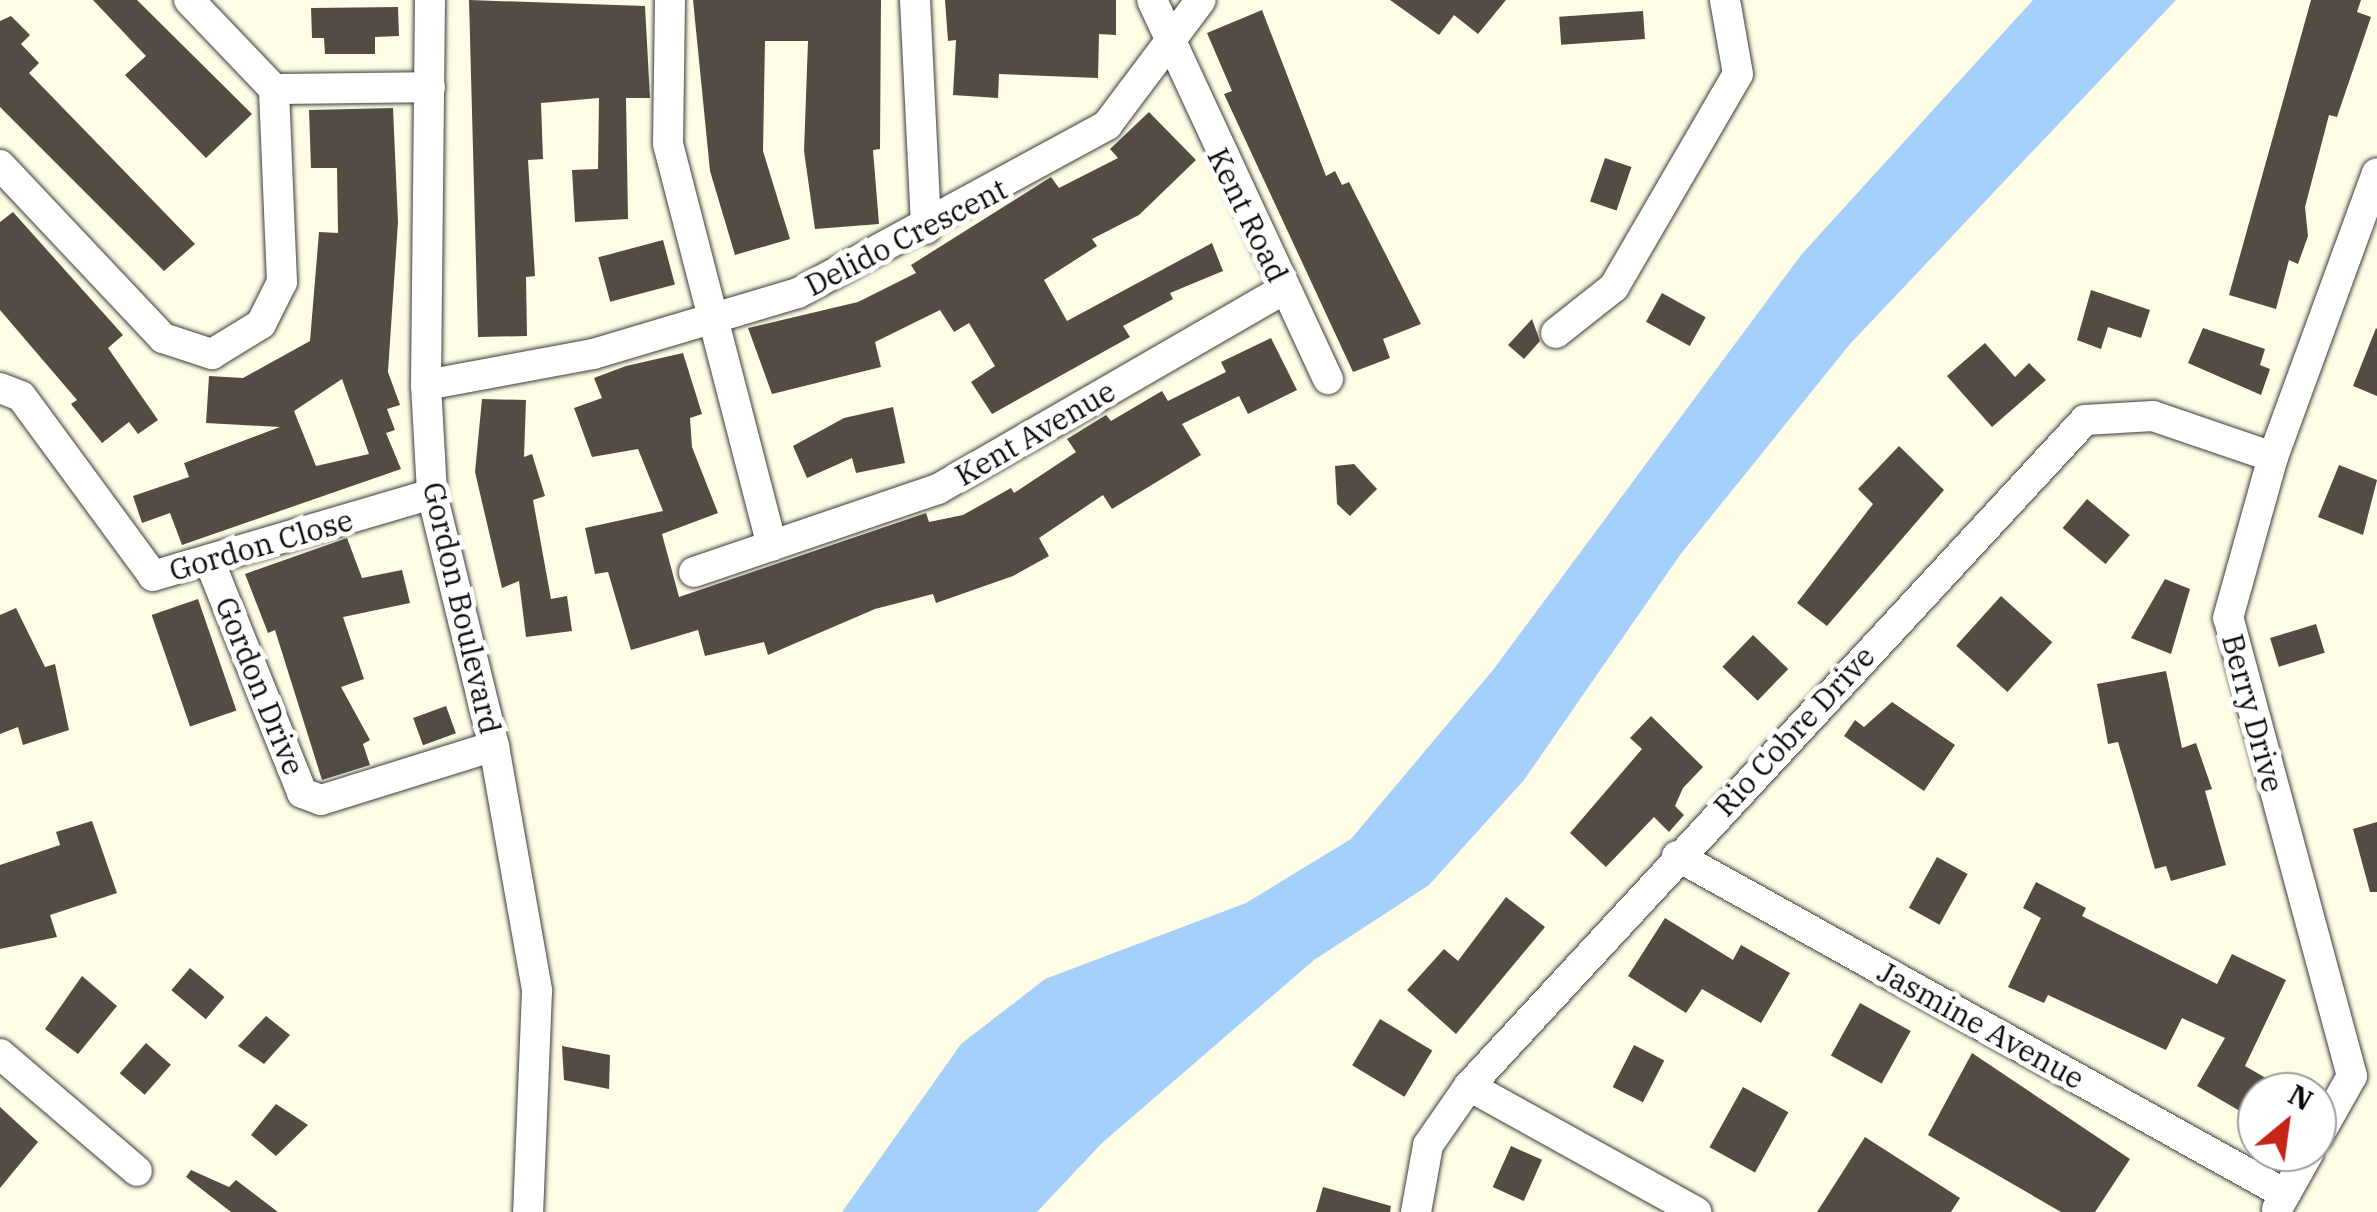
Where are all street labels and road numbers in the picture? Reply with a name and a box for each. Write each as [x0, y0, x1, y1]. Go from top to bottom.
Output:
street label: Kent Road [1200, 142, 1296, 288]
street label: Delido Crescent [799, 171, 1013, 303]
street label: Kent Avenue [949, 373, 1121, 493]
street label: Gordon Boulevard [416, 479, 508, 737]
street label: Gordon Close [165, 502, 357, 588]
street label: Gordon Drive [208, 592, 312, 780]
street label: Berry Drive [2215, 630, 2291, 796]
street label: Rio Cobre Drive [1706, 638, 1882, 824]
street label: Jasmine Avenue [1872, 953, 2090, 1097]

